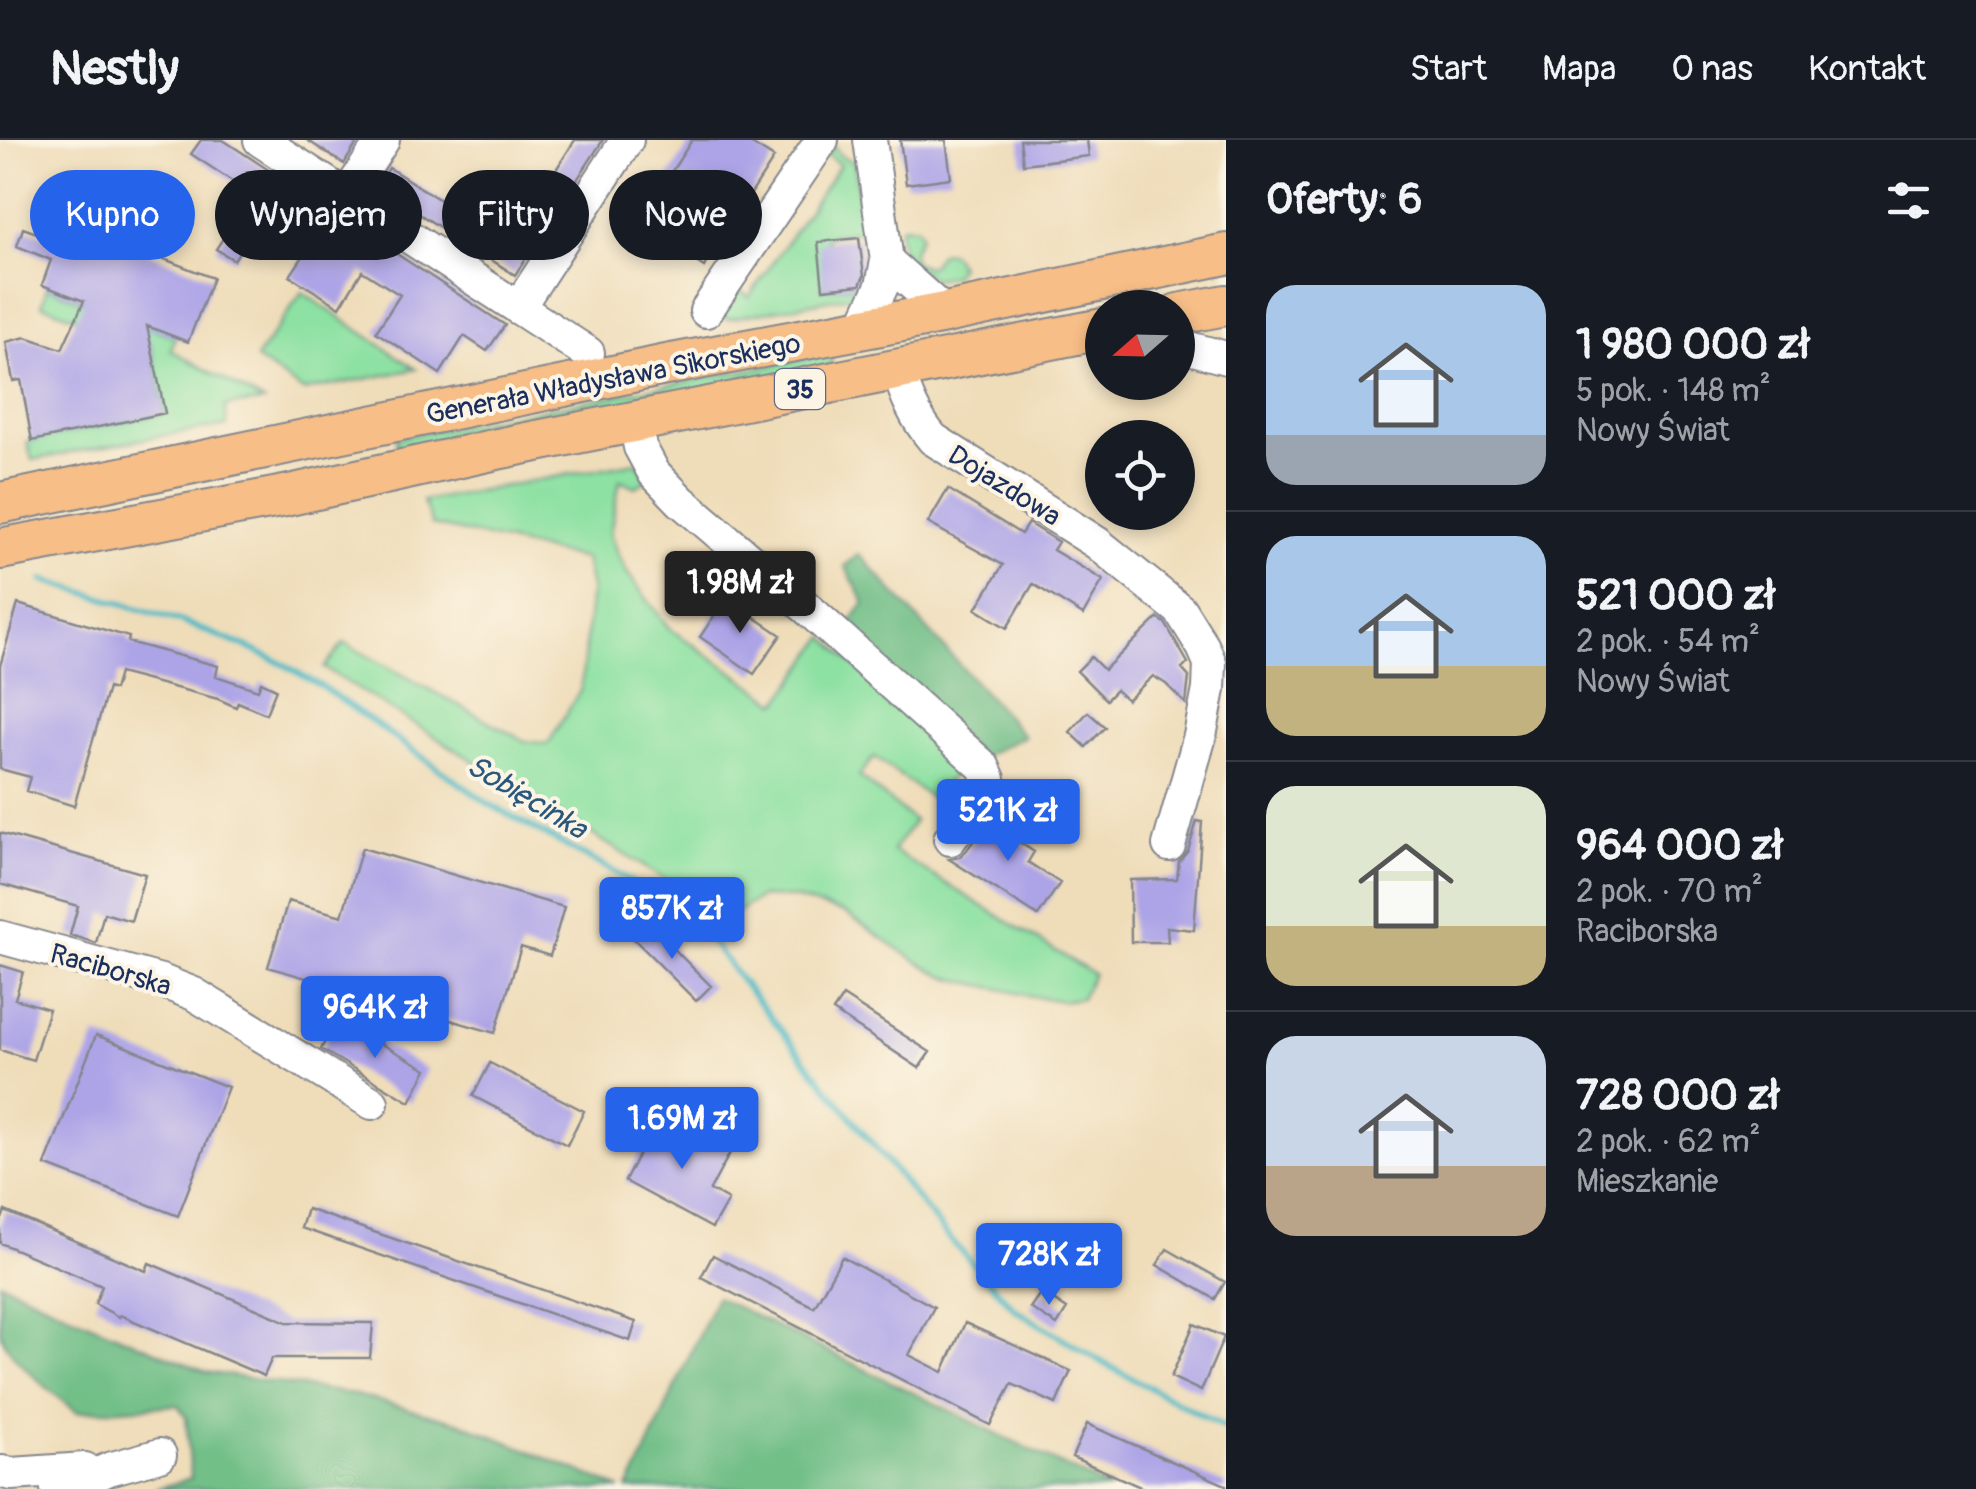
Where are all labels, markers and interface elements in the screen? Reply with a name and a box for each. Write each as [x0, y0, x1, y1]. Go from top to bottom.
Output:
text: Nestly [50, 39, 179, 99]
text: Start [1410, 47, 1487, 91]
text: Mapa [1542, 47, 1616, 91]
text: O nas [1671, 47, 1753, 91]
text: Kontakt [1808, 47, 1926, 91]
chip: Kupno [30, 170, 195, 260]
chip: Wynajem [215, 170, 422, 260]
chip: Filtry [442, 170, 589, 260]
chip: Nowe [609, 170, 762, 260]
icon: filters [1881, 173, 1936, 228]
text: Oferty: 6 [1266, 174, 1423, 226]
north arrow [1085, 290, 1195, 400]
map controls [1085, 290, 1195, 530]
text: 1 980 000 zł [1576, 319, 1810, 371]
icon: home [1346, 325, 1466, 445]
street label: Generała Władysława Sikorskiego [423, 326, 803, 433]
road number: 35 [775, 369, 825, 409]
text: 5 pok. · 148 m² [1576, 371, 1771, 411]
text: Nowy Świat [1576, 411, 1730, 451]
button: locate [1085, 420, 1195, 530]
street label: Dojazdowa [941, 438, 1067, 535]
pin: 1.98M zł [637, 551, 843, 636]
text: 1.98M zł [687, 563, 793, 603]
text: 521 000 zł [1576, 570, 1775, 622]
icon: home [1346, 576, 1466, 696]
text: 2 pok. · 54 m² [1576, 622, 1760, 662]
text: Nowy Świat [1576, 662, 1730, 702]
water label: Sobięcinka [460, 747, 595, 849]
pin: 521K zł [916, 779, 1100, 864]
text: 521K zł [959, 791, 1057, 831]
text: 964 000 zł [1576, 820, 1783, 872]
icon: home [1346, 826, 1466, 946]
text: 2 pok. · 70 m² [1576, 872, 1763, 912]
pin: 857K zł [580, 877, 764, 962]
text: 857K zł [621, 889, 723, 929]
text: Raciborska [1576, 912, 1718, 952]
street label: Raciborska [46, 936, 175, 1004]
pin: 964K zł [283, 976, 467, 1061]
text: 964K zł [323, 988, 427, 1028]
text: 728 000 zł [1576, 1070, 1779, 1122]
icon: home [1346, 1076, 1466, 1196]
pin: 1.69M zł [579, 1087, 785, 1172]
text: 1.69M zł [627, 1099, 737, 1139]
text: 2 pok. · 62 m² [1576, 1122, 1761, 1162]
text: Mieszkanie [1576, 1162, 1718, 1202]
pin: 728K zł [957, 1223, 1141, 1308]
text: 728K zł [998, 1235, 1100, 1275]

